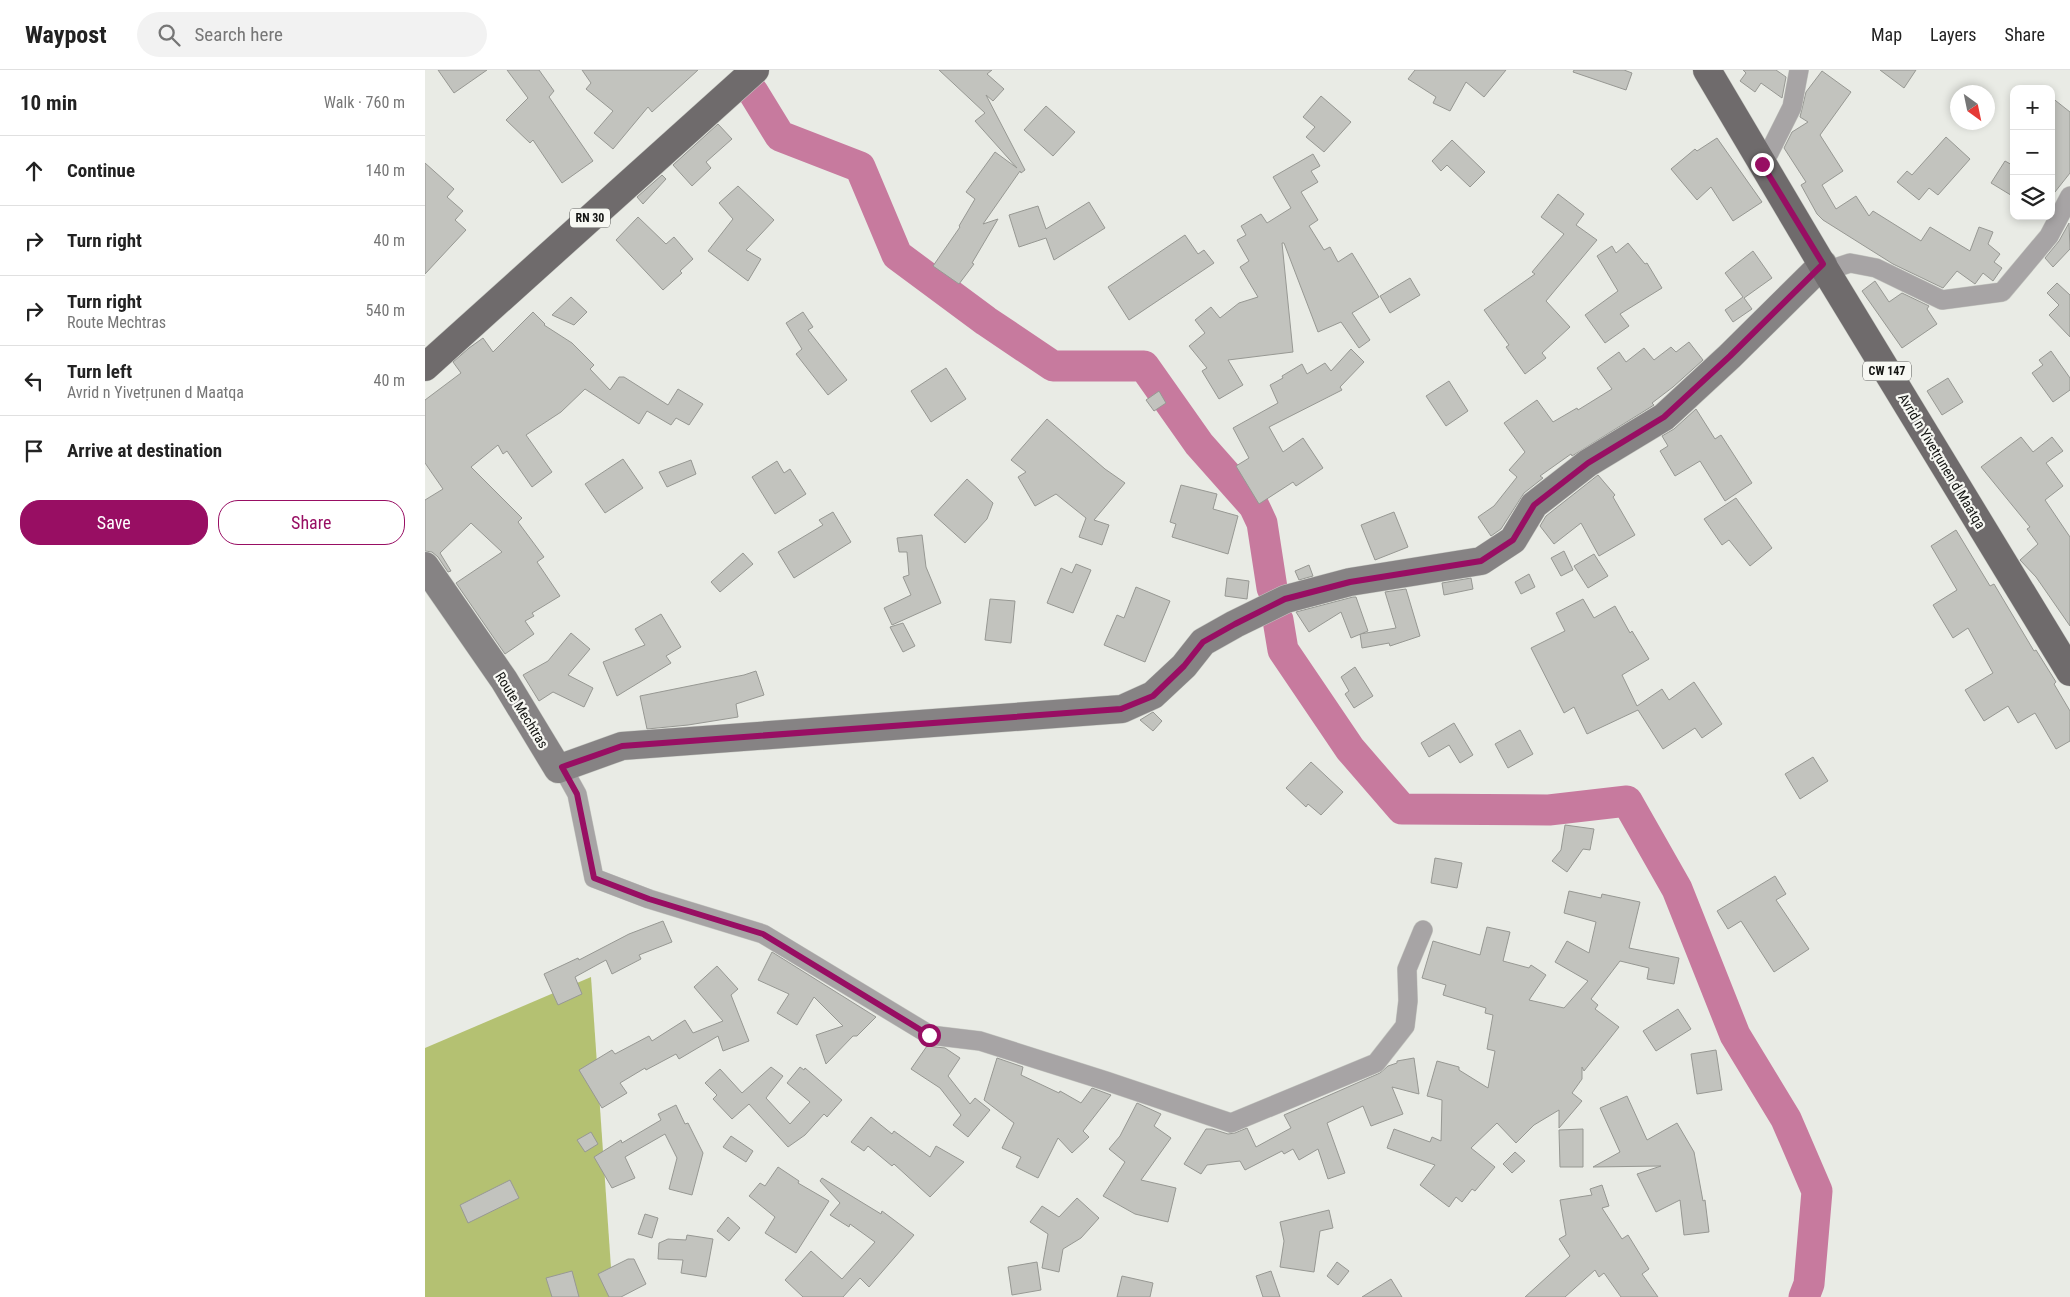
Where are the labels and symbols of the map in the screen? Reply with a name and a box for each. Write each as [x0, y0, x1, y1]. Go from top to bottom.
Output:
north arrow [1950, 85, 1995, 130]
route end [1751, 153, 1774, 176]
road number: RN 30 [570, 208, 610, 228]
road number: CW 147 [1863, 362, 1911, 380]
street label: Avrid n Yivetṛunen d Maatqa [1895, 390, 1989, 532]
street label: Route Mechtras [492, 669, 552, 751]
route start [918, 1024, 941, 1047]

